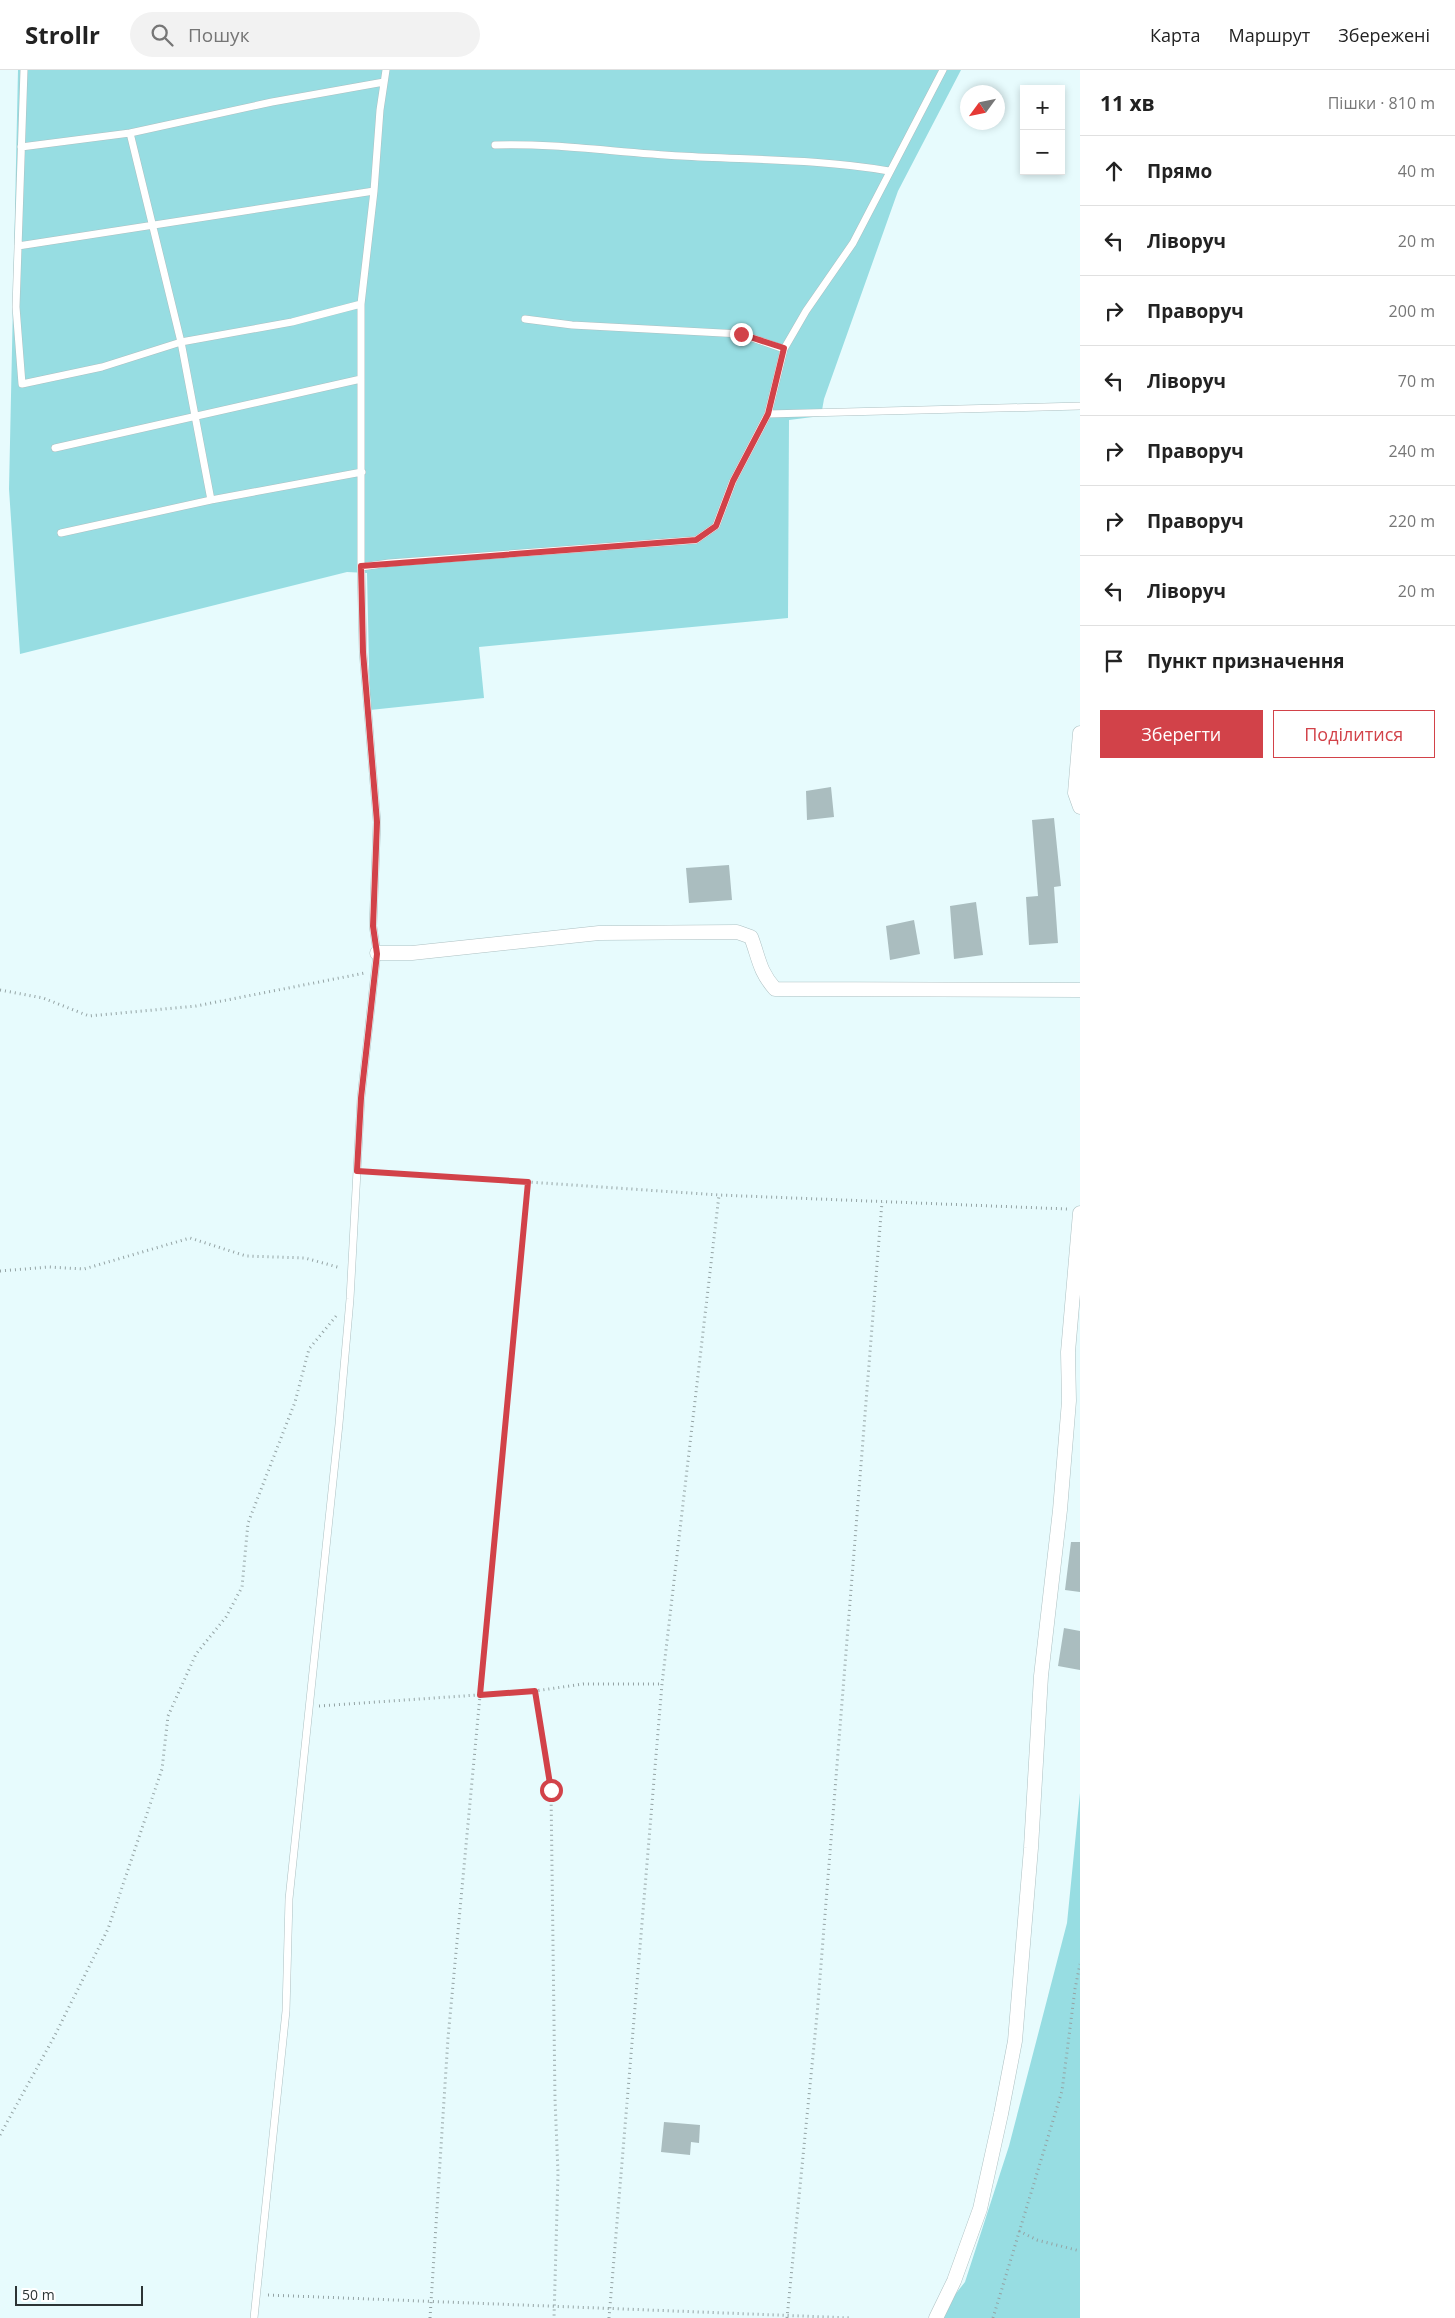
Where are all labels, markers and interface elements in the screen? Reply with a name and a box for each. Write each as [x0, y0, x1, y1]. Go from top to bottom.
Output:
search box [130, 12, 480, 57]
text: Strollr [25, 18, 100, 51]
icon: search [148, 21, 176, 49]
text: Пошук [188, 22, 249, 48]
text: Карта [1150, 23, 1201, 47]
text: Маршрут [1229, 23, 1310, 47]
text: Збережені [1338, 23, 1430, 47]
north arrow [960, 85, 1005, 130]
map controls [1020, 85, 1065, 175]
button: + [1020, 85, 1065, 130]
text: 11 хв [1100, 89, 1155, 117]
text: Пішки · 810 m [1328, 92, 1435, 114]
button: − [1020, 130, 1065, 175]
icon: ahead [1100, 157, 1128, 185]
text: Прямо [1147, 158, 1212, 184]
text: 40 m [1398, 160, 1435, 182]
icon: left [1100, 227, 1128, 255]
text: Ліворуч [1147, 228, 1226, 254]
text: 20 m [1398, 230, 1435, 252]
icon: right [1100, 297, 1128, 325]
text: Праворуч [1147, 298, 1244, 324]
text: 200 m [1389, 300, 1435, 322]
route end [730, 323, 753, 346]
icon: left [1100, 367, 1128, 395]
text: Ліворуч [1147, 368, 1226, 394]
text: 70 m [1398, 370, 1435, 392]
icon: right [1100, 437, 1128, 465]
text: Праворуч [1147, 438, 1244, 464]
text: 240 m [1389, 440, 1435, 462]
icon: right [1100, 507, 1128, 535]
text: Праворуч [1147, 508, 1244, 534]
text: 220 m [1389, 510, 1435, 532]
icon: left [1100, 577, 1128, 605]
text: Ліворуч [1147, 578, 1226, 604]
text: 20 m [1398, 580, 1435, 602]
icon: arrive [1100, 647, 1128, 675]
text: Пункт призначення [1147, 648, 1345, 674]
button: Зберегти [1100, 710, 1263, 758]
button: Поділитися [1273, 710, 1435, 758]
route start [540, 1779, 563, 1802]
scale bar [15, 2283, 142, 2306]
text: 50 m [22, 2285, 55, 2304]

